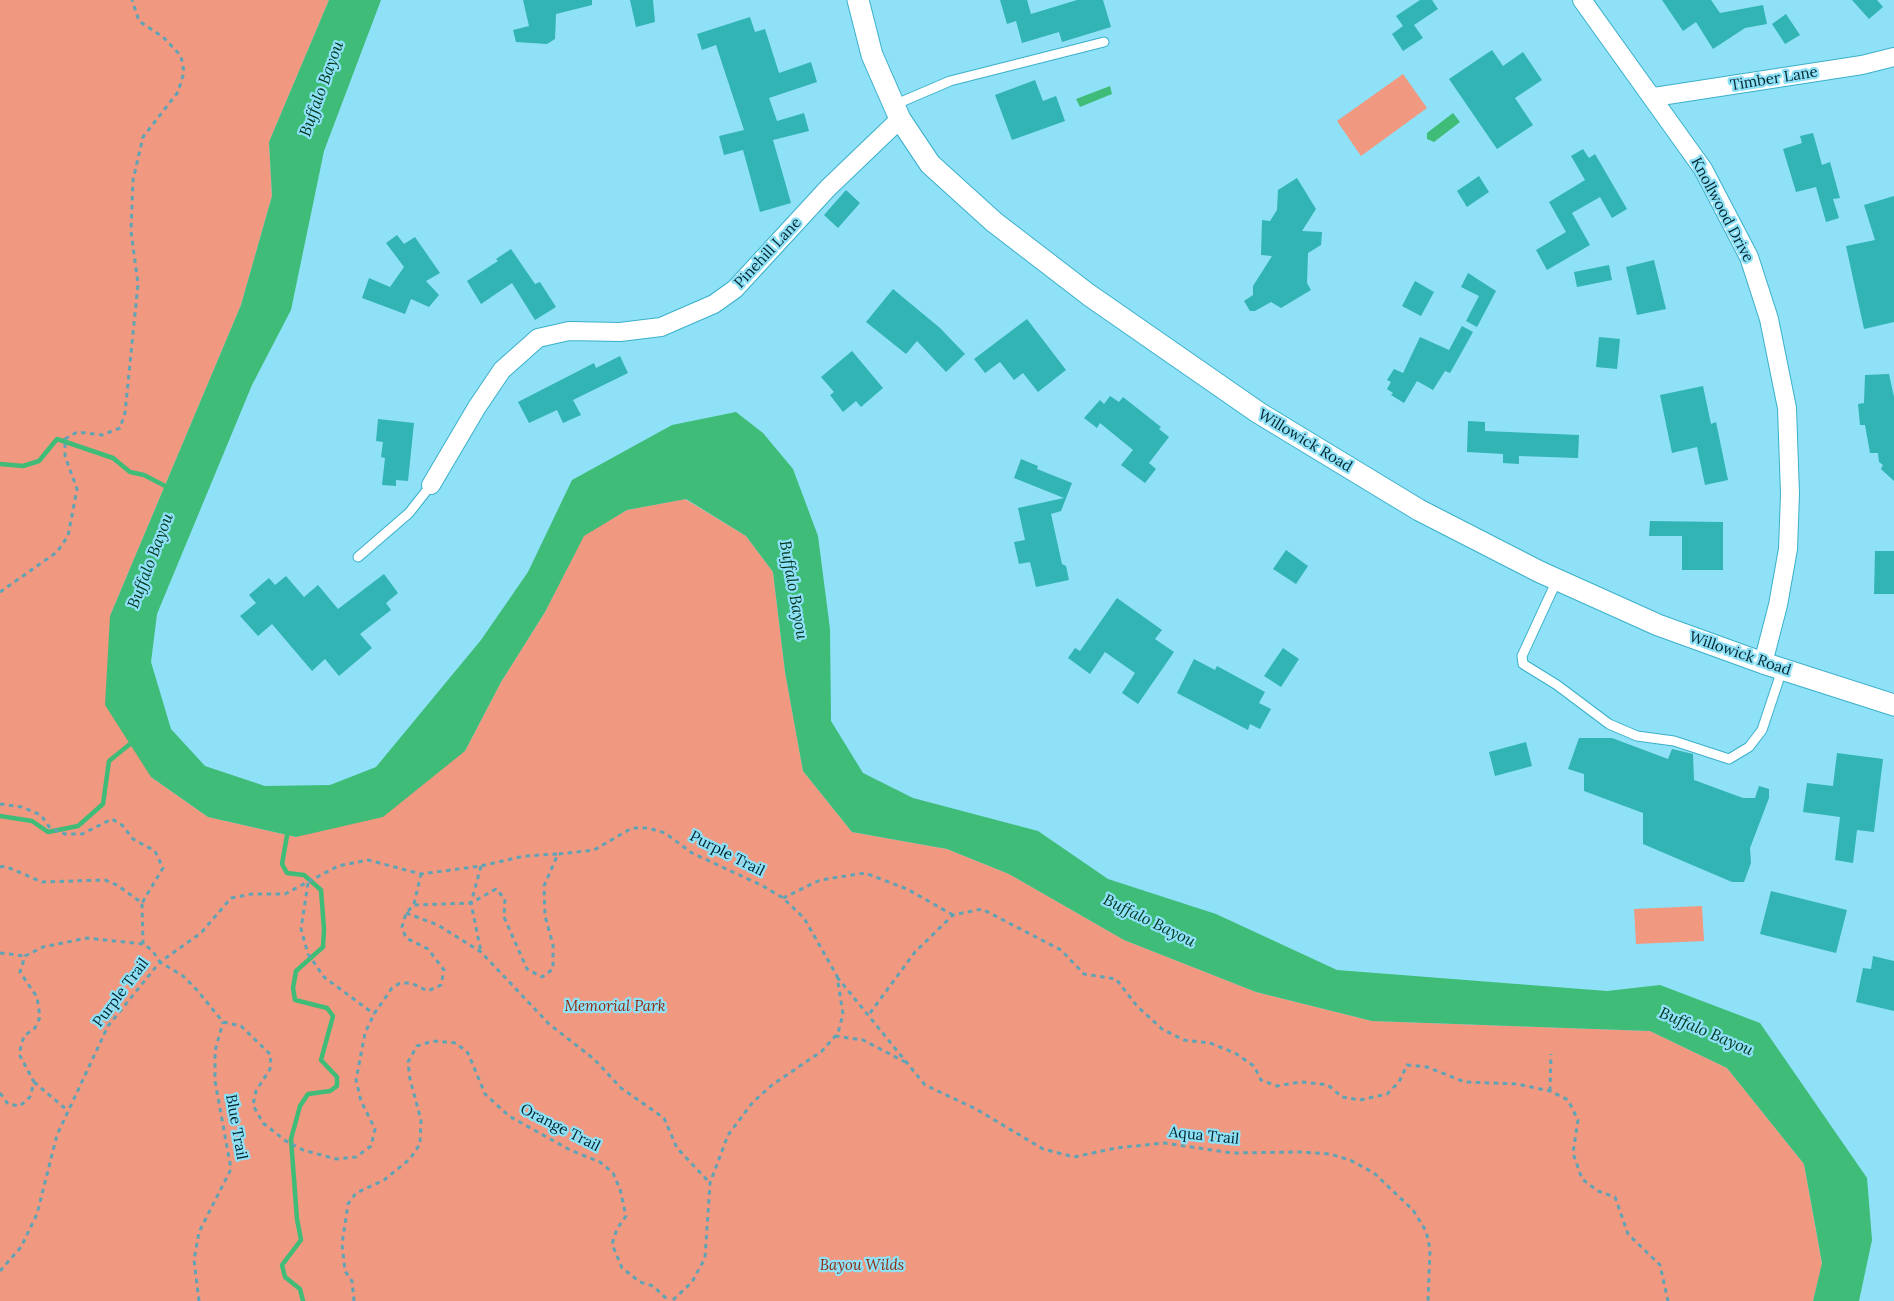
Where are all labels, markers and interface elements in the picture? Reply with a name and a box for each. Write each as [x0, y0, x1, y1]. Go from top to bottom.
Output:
water label: Buffalo Bayou [296, 39, 348, 139]
street label: Timber Lane [1729, 63, 1819, 95]
street label: Knollwood Drive [1687, 155, 1757, 265]
street label: Pinehill Lane [731, 214, 805, 292]
street label: Willowick Road [1255, 406, 1355, 476]
water label: Buffalo Bayou [124, 511, 178, 611]
water label: Buffalo Bayou [775, 539, 811, 641]
street label: Willowick Road [1687, 628, 1793, 680]
street label: Purple Trail [687, 827, 767, 881]
water label: Buffalo Bayou [1100, 890, 1198, 952]
street label: Purple Trail [89, 955, 153, 1031]
park label: Memorial Park [564, 998, 666, 1016]
water label: Buffalo Bayou [1656, 1004, 1756, 1060]
street label: Blue Trail [221, 1093, 251, 1161]
street label: Orange Trail [517, 1100, 603, 1156]
street label: Aqua Trail [1168, 1123, 1240, 1149]
park label: Bayou Wilds [820, 1257, 904, 1275]

